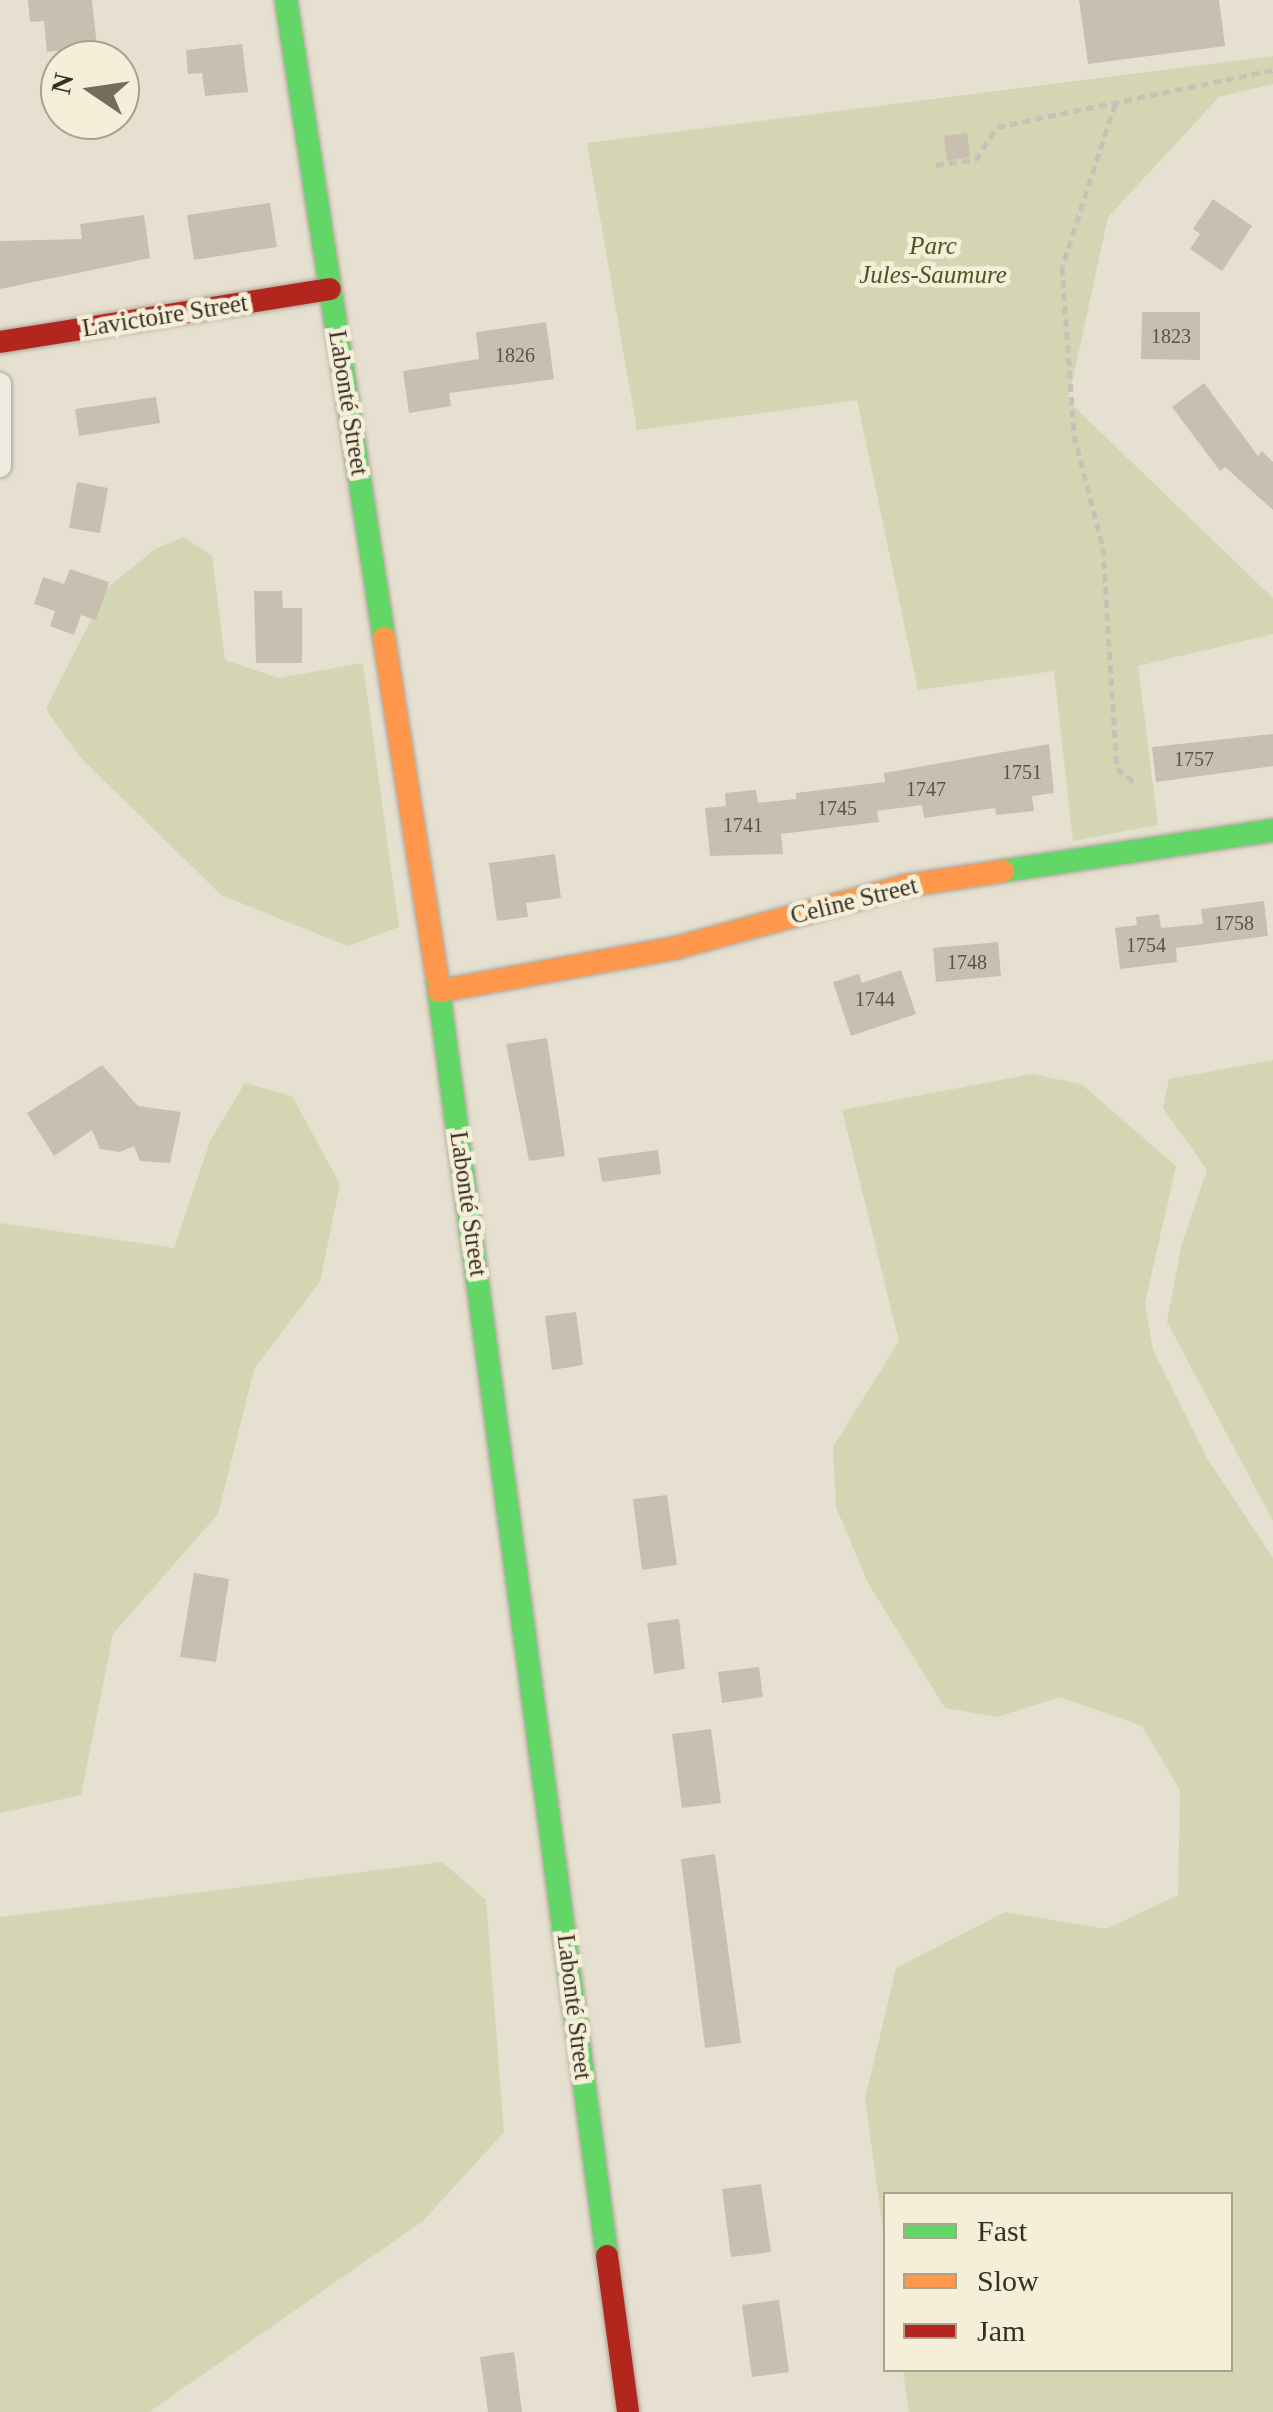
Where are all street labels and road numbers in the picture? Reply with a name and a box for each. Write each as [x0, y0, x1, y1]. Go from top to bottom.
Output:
street label: Lavictoire Street [80, 288, 250, 344]
street label: Labonté Street [322, 328, 374, 478]
street label: Celine Street [787, 871, 921, 931]
street label: Labonté Street [443, 1129, 493, 1279]
street label: Labonté Street [550, 1932, 598, 2082]

